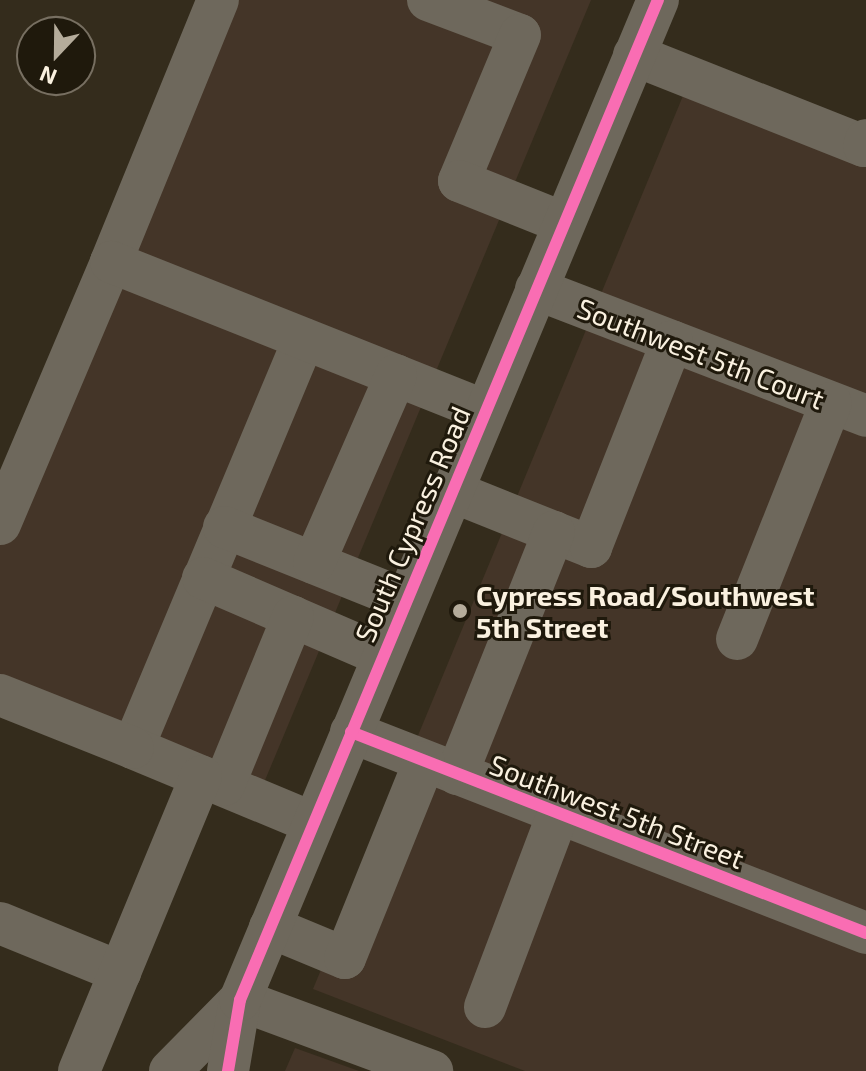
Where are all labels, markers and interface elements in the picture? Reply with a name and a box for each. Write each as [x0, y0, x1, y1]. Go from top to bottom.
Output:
north arrow [16, 16, 96, 96]
text: N [36, 61, 60, 91]
street label: Southwest 5th Court [573, 290, 829, 416]
street label: South Cypress Road [347, 401, 477, 647]
place label: Cypress Road/Southwest 5th Street [476, 578, 815, 644]
marker: Cypress Road/Southwest 5th Street [451, 602, 469, 620]
street label: Southwest 5th Street [485, 747, 749, 875]

